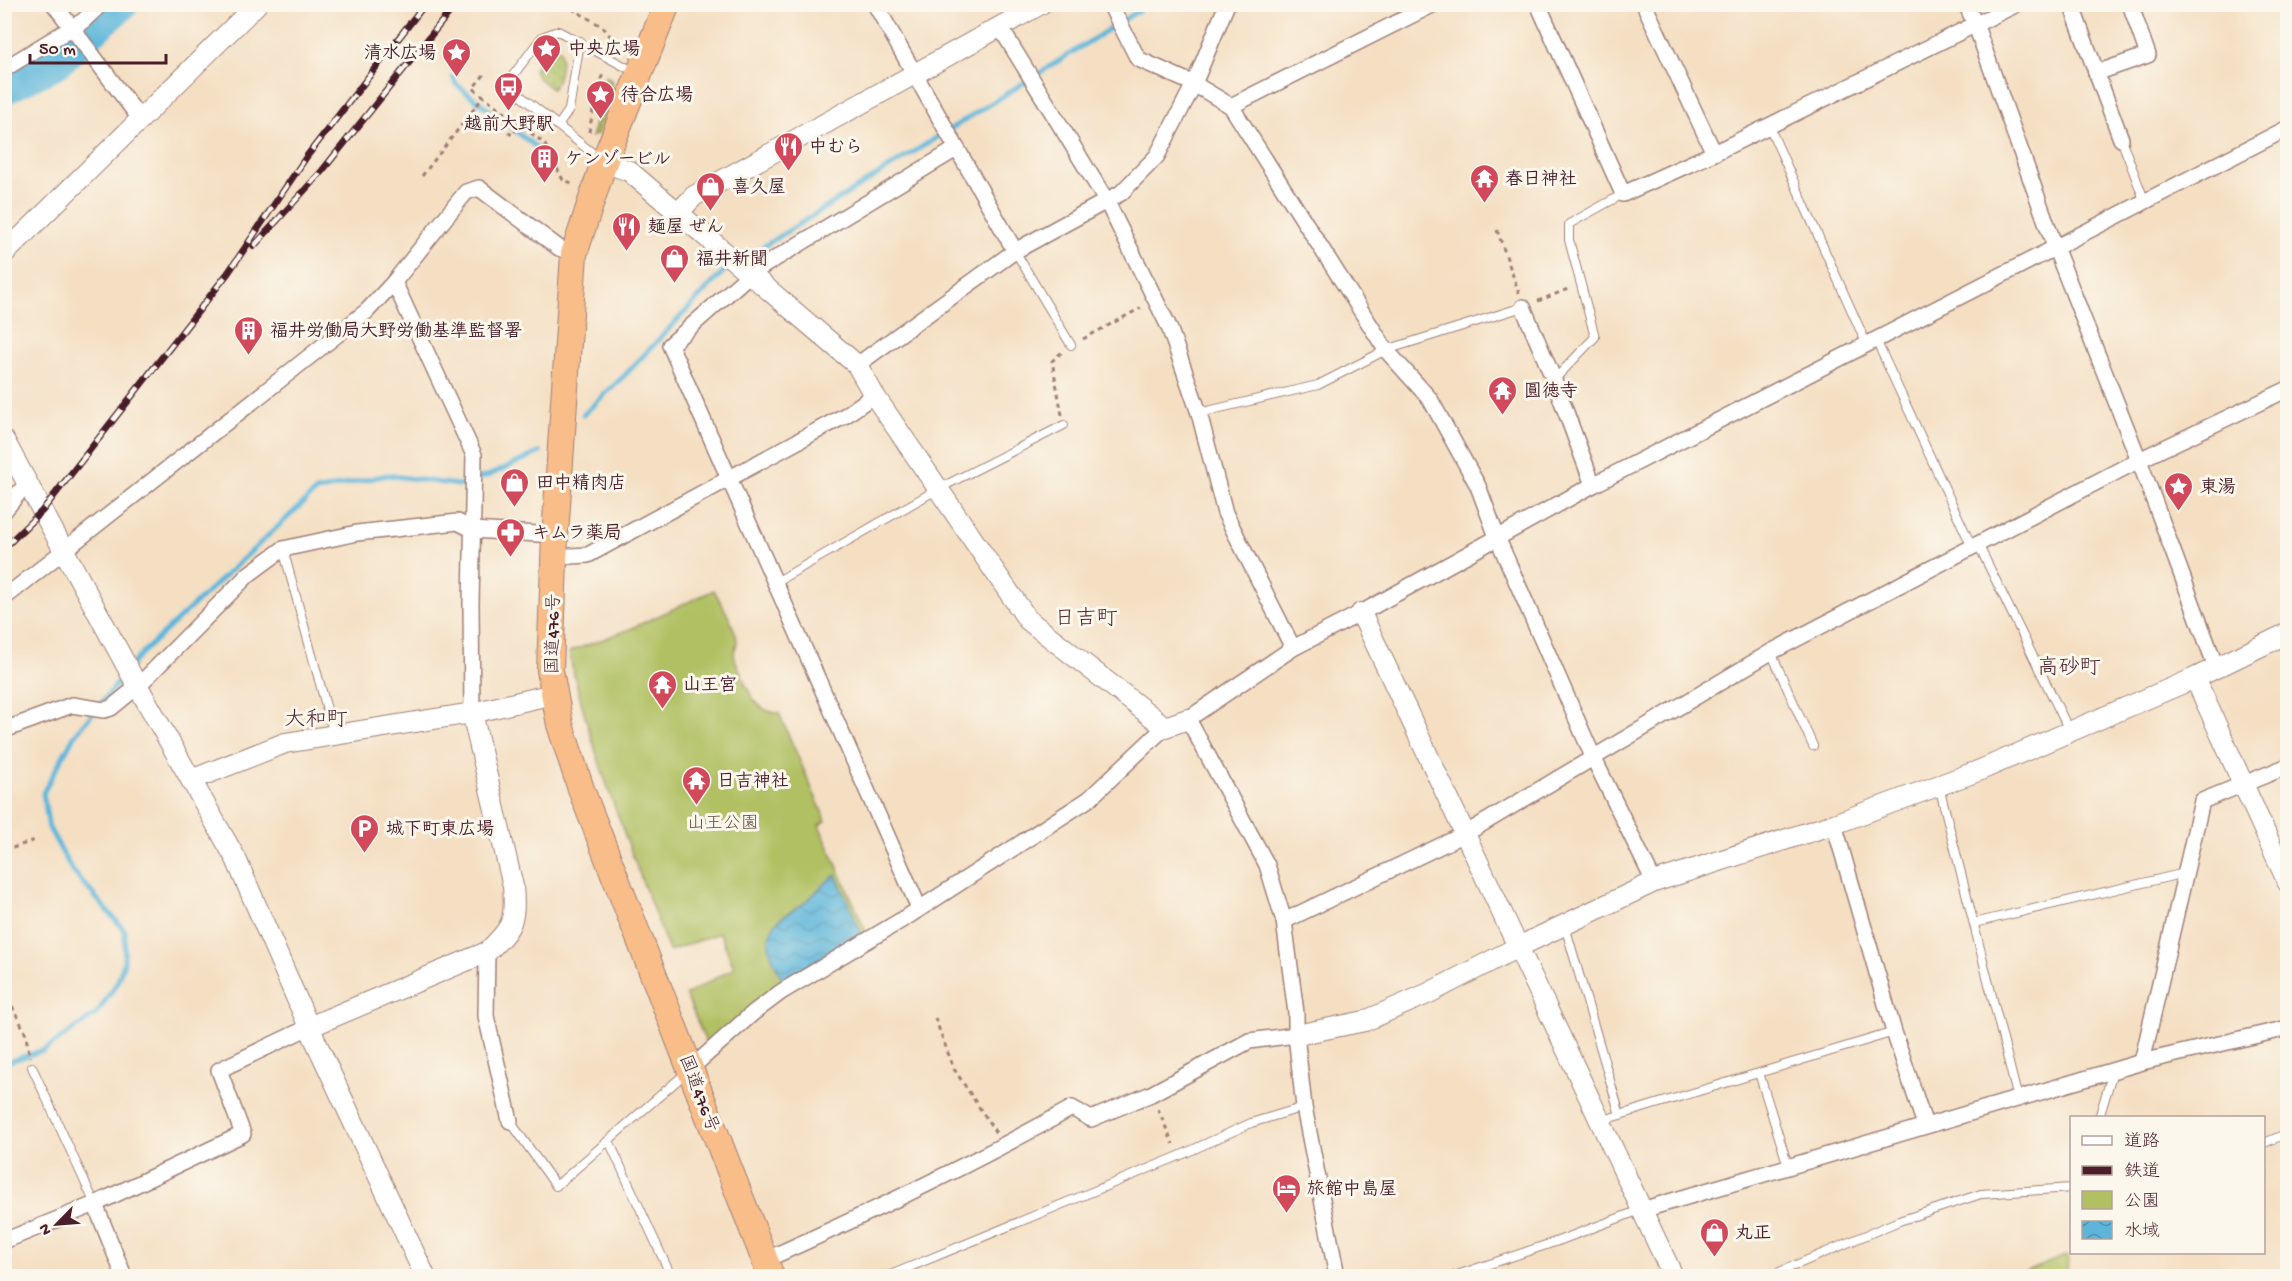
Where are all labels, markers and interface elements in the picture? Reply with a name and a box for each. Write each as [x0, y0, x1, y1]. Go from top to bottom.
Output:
scale bar [30, 27, 166, 65]
place icon: 中央広場 [531, 32, 563, 74]
place icon: 清水広場 [441, 36, 473, 78]
place label: 中央広場 [568, 39, 640, 61]
text: 50 m [39, 40, 76, 61]
place label: 清水広場 [364, 43, 436, 65]
bus stop icon: 越前大野駅 [493, 70, 525, 112]
place icon: 待合広場 [584, 78, 616, 120]
place label: 待合広場 [621, 84, 693, 107]
place label: 越前大野駅 [464, 114, 554, 136]
restaurant icon: 中むら [772, 130, 804, 172]
place label: 中むら [809, 137, 863, 159]
building icon: ケンゾービル [528, 142, 560, 184]
place label: ケンゾービル [565, 149, 671, 171]
temple icon: 春日神社 [1468, 162, 1500, 204]
place label: 春日神社 [1505, 169, 1577, 191]
shop icon: 喜久屋 [695, 170, 727, 212]
place label: 喜久屋 [732, 177, 786, 199]
restaurant icon: 麺屋 ぜん [611, 210, 643, 252]
place label: 麺屋 ぜん [648, 217, 724, 239]
shop icon: 福井新聞 [659, 242, 691, 284]
place label: 福井新聞 [696, 249, 768, 271]
building icon: 福井労働局大野労働基準監督署 [233, 314, 265, 356]
place label: 福井労働局大野労働基準監督署 [270, 321, 522, 343]
temple icon: 圓徳寺 [1487, 374, 1519, 416]
place label: 圓徳寺 [1524, 381, 1578, 403]
shop icon: 田中精肉店 [499, 466, 531, 508]
place icon: 東湯 [2163, 470, 2195, 512]
place label: 田中精肉店 [536, 473, 626, 495]
place label: 東湯 [2200, 477, 2236, 499]
pharmacy icon: キムラ薬局 [495, 516, 527, 558]
place label: キムラ薬局 [532, 523, 622, 545]
street label: 国道476号 [542, 593, 566, 675]
district label: 日吉町 [1055, 606, 1118, 633]
district label: 高砂町 [2038, 655, 2101, 682]
temple icon: 山王宮 [646, 668, 678, 710]
place label: 山王宮 [683, 675, 737, 697]
district label: 大和町 [285, 708, 348, 734]
temple icon: 日吉神社 [680, 764, 712, 806]
place label: 日吉神社 [717, 771, 789, 793]
parking icon: 城下町東広場 [349, 812, 381, 854]
park label: 山王公園 [687, 814, 759, 835]
place label: 城下町東広場 [386, 819, 494, 841]
street label: 国道476号 [673, 1052, 723, 1135]
legend [2070, 1116, 2265, 1254]
text: 道路 [2124, 1131, 2160, 1153]
text: 鉄道 [2124, 1161, 2160, 1183]
hotel icon: 旅館中島屋 [1270, 1172, 1302, 1214]
place label: 旅館中島屋 [1307, 1179, 1397, 1201]
text: 公園 [2124, 1192, 2160, 1213]
north arrow [27, 1194, 87, 1254]
shop icon: 丸正 [1698, 1216, 1730, 1258]
text: N [36, 1220, 57, 1238]
text: 水域 [2124, 1221, 2160, 1243]
place label: 丸正 [1735, 1223, 1771, 1245]

